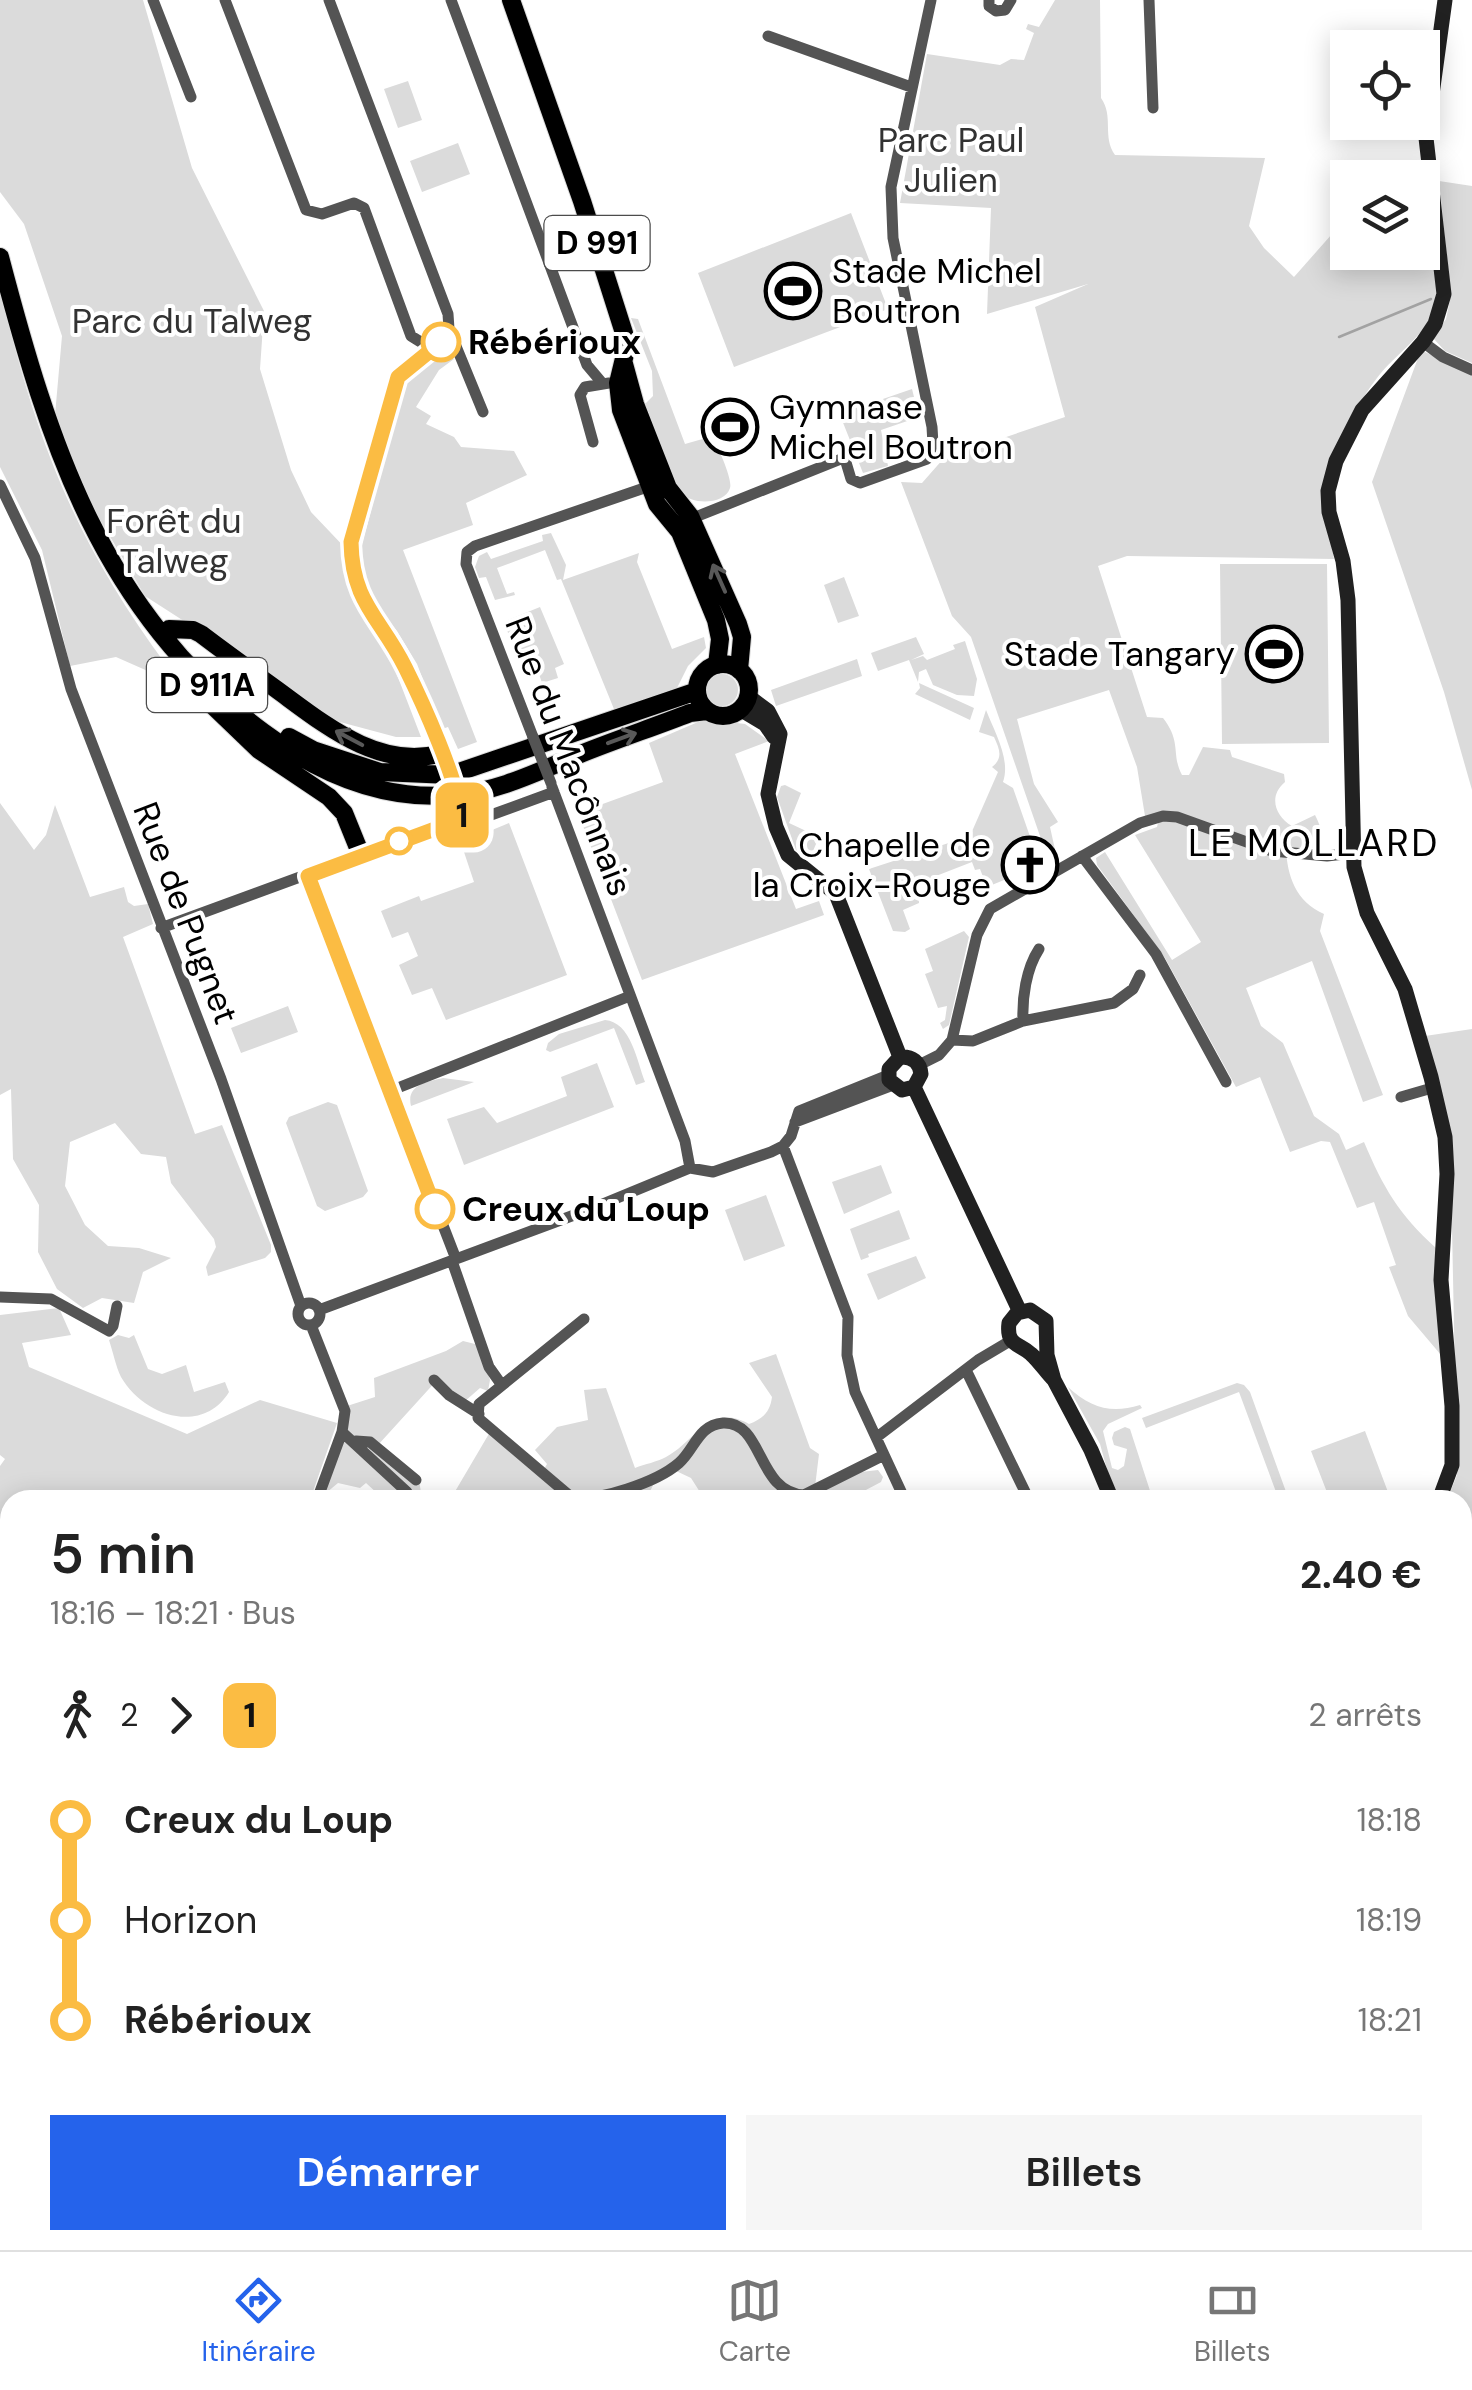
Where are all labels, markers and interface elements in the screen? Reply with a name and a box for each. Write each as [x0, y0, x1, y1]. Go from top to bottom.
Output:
map controls [1330, 30, 1440, 270]
button: locate [1330, 30, 1440, 140]
park label: Parc Paul Julien [878, 117, 1024, 203]
button: layers [1330, 160, 1440, 270]
road number: D 991 [544, 216, 650, 270]
place label: Stade Michel Boutron [832, 248, 1042, 334]
sports icon: Stade Michel Boutron [763, 261, 823, 321]
park label: Parc du Talweg [72, 298, 312, 344]
place label: Rébérioux [468, 319, 641, 365]
marker: Rébérioux [422, 323, 460, 361]
place label: Gymnase Michel Boutron [769, 384, 1013, 470]
sports icon: Gymnase Michel Boutron [700, 397, 760, 457]
park label: Forêt du Talweg [106, 498, 242, 584]
one-way arrow [708, 564, 727, 594]
street label: Rue du Macônnais [495, 610, 643, 902]
sports icon: Stade Tangary [1244, 624, 1304, 684]
place label: Stade Tangary [1004, 631, 1235, 677]
road number: D 911A [147, 658, 267, 712]
one-way arrow [335, 728, 364, 748]
one-way arrow [606, 728, 637, 746]
line badge: 1 [430, 782, 494, 848]
text: 1 [456, 792, 468, 838]
street label: Rue de Pugnet [123, 795, 249, 1031]
district label: LE MOLLARD [1188, 818, 1440, 868]
place label: Chapelle de la Croix-Rouge [753, 822, 991, 908]
unlabelled marker [386, 828, 412, 854]
church icon: Chapelle de la Croix-Rouge [1000, 835, 1060, 895]
place label: Creux du Loup [462, 1186, 710, 1232]
marker: Creux du Loup [416, 1190, 454, 1228]
text: 5 min [50, 1518, 196, 1590]
text: 2.40 € [1300, 1550, 1422, 1600]
text: 18:16 – 18:21 · Bus [50, 1592, 296, 1634]
icon: walk [50, 1688, 105, 1743]
icon: forward [153, 1688, 208, 1743]
text: 1 [243, 1692, 256, 1738]
text: 2 [120, 1694, 138, 1736]
text: 2 arrêts [1308, 1694, 1422, 1736]
text: Creux du Loup [124, 1795, 393, 1845]
text: 18:18 [1357, 1799, 1422, 1841]
text: Horizon [124, 1895, 257, 1945]
text: 18:19 [1356, 1899, 1422, 1941]
text: Rébérioux [124, 1995, 312, 2045]
text: 18:21 [1358, 1999, 1422, 2041]
button: Démarrer [50, 2115, 726, 2230]
button: Billets [746, 2115, 1422, 2230]
tab: Itinéraire [201, 2273, 316, 2370]
tab: Carte [719, 2273, 791, 2370]
tab: Billets [1194, 2273, 1270, 2370]

